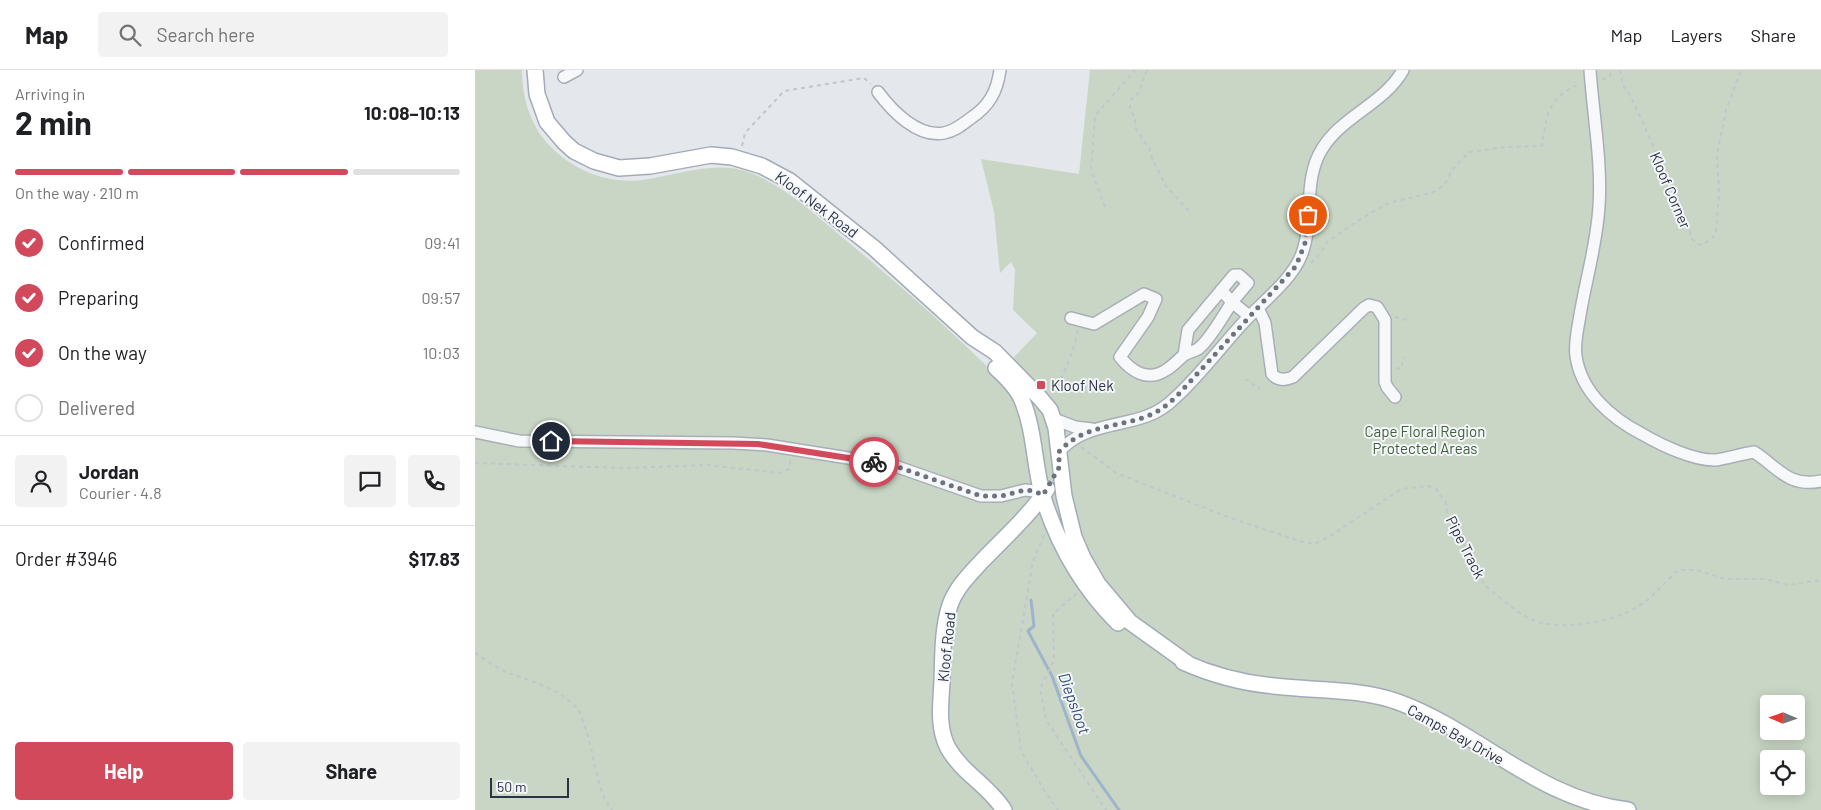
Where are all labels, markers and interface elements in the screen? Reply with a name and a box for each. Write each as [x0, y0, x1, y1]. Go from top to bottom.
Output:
search box [98, 12, 448, 57]
text: Map [25, 20, 68, 49]
icon: search [116, 21, 144, 49]
text: Search here [156, 23, 255, 46]
text: Map [1610, 24, 1642, 46]
text: Layers [1670, 24, 1723, 46]
text: Share [1751, 24, 1796, 46]
text: Arriving in [15, 84, 85, 103]
text: 10:08–10:13 [364, 101, 460, 124]
text: 2 min [15, 103, 92, 141]
street label: Kloof Corner [1647, 149, 1695, 231]
street label: Kloof Nek Road [772, 167, 862, 241]
text: On the way · 210 m [15, 183, 139, 202]
pin [1287, 194, 1329, 236]
icon: bag [1294, 201, 1322, 229]
icon: check [15, 229, 43, 257]
text: Confirmed [58, 231, 145, 254]
text: 09:41 [424, 233, 460, 252]
icon: check [15, 284, 43, 312]
text: Preparing [58, 286, 139, 309]
text: 09:57 [421, 288, 460, 307]
icon: check [15, 339, 43, 367]
text: On the way [58, 341, 147, 364]
text: 10:03 [423, 343, 460, 362]
place label: Kloof Nek [1051, 376, 1114, 394]
marker: Kloof Nek [1035, 379, 1047, 391]
text: Delivered [58, 396, 135, 419]
pin [530, 420, 572, 462]
park label: Cape Floral Region Protected Areas [1365, 422, 1485, 457]
icon: home [537, 427, 565, 455]
courier [849, 437, 899, 487]
icon: bike [860, 448, 888, 476]
button: person [15, 455, 67, 507]
button: chat [344, 455, 396, 507]
button: phone [408, 455, 460, 507]
text: Jordan [79, 460, 139, 483]
text: Courier · 4.8 [79, 483, 162, 502]
street label: Pipe Track [1443, 513, 1490, 582]
text: Order #3946 [15, 547, 117, 570]
text: $17.83 [409, 547, 460, 570]
street label: Kloof Road [933, 611, 959, 683]
water label: Diepsloot [1055, 670, 1095, 737]
north arrow [1760, 695, 1805, 740]
map controls [1760, 695, 1805, 795]
street label: Camps Bay Drive [1404, 700, 1508, 768]
button: Help [15, 742, 233, 800]
button: Share [243, 742, 460, 800]
button: locate [1760, 750, 1805, 795]
scale bar [490, 775, 569, 798]
text: 50 m [497, 778, 526, 795]

